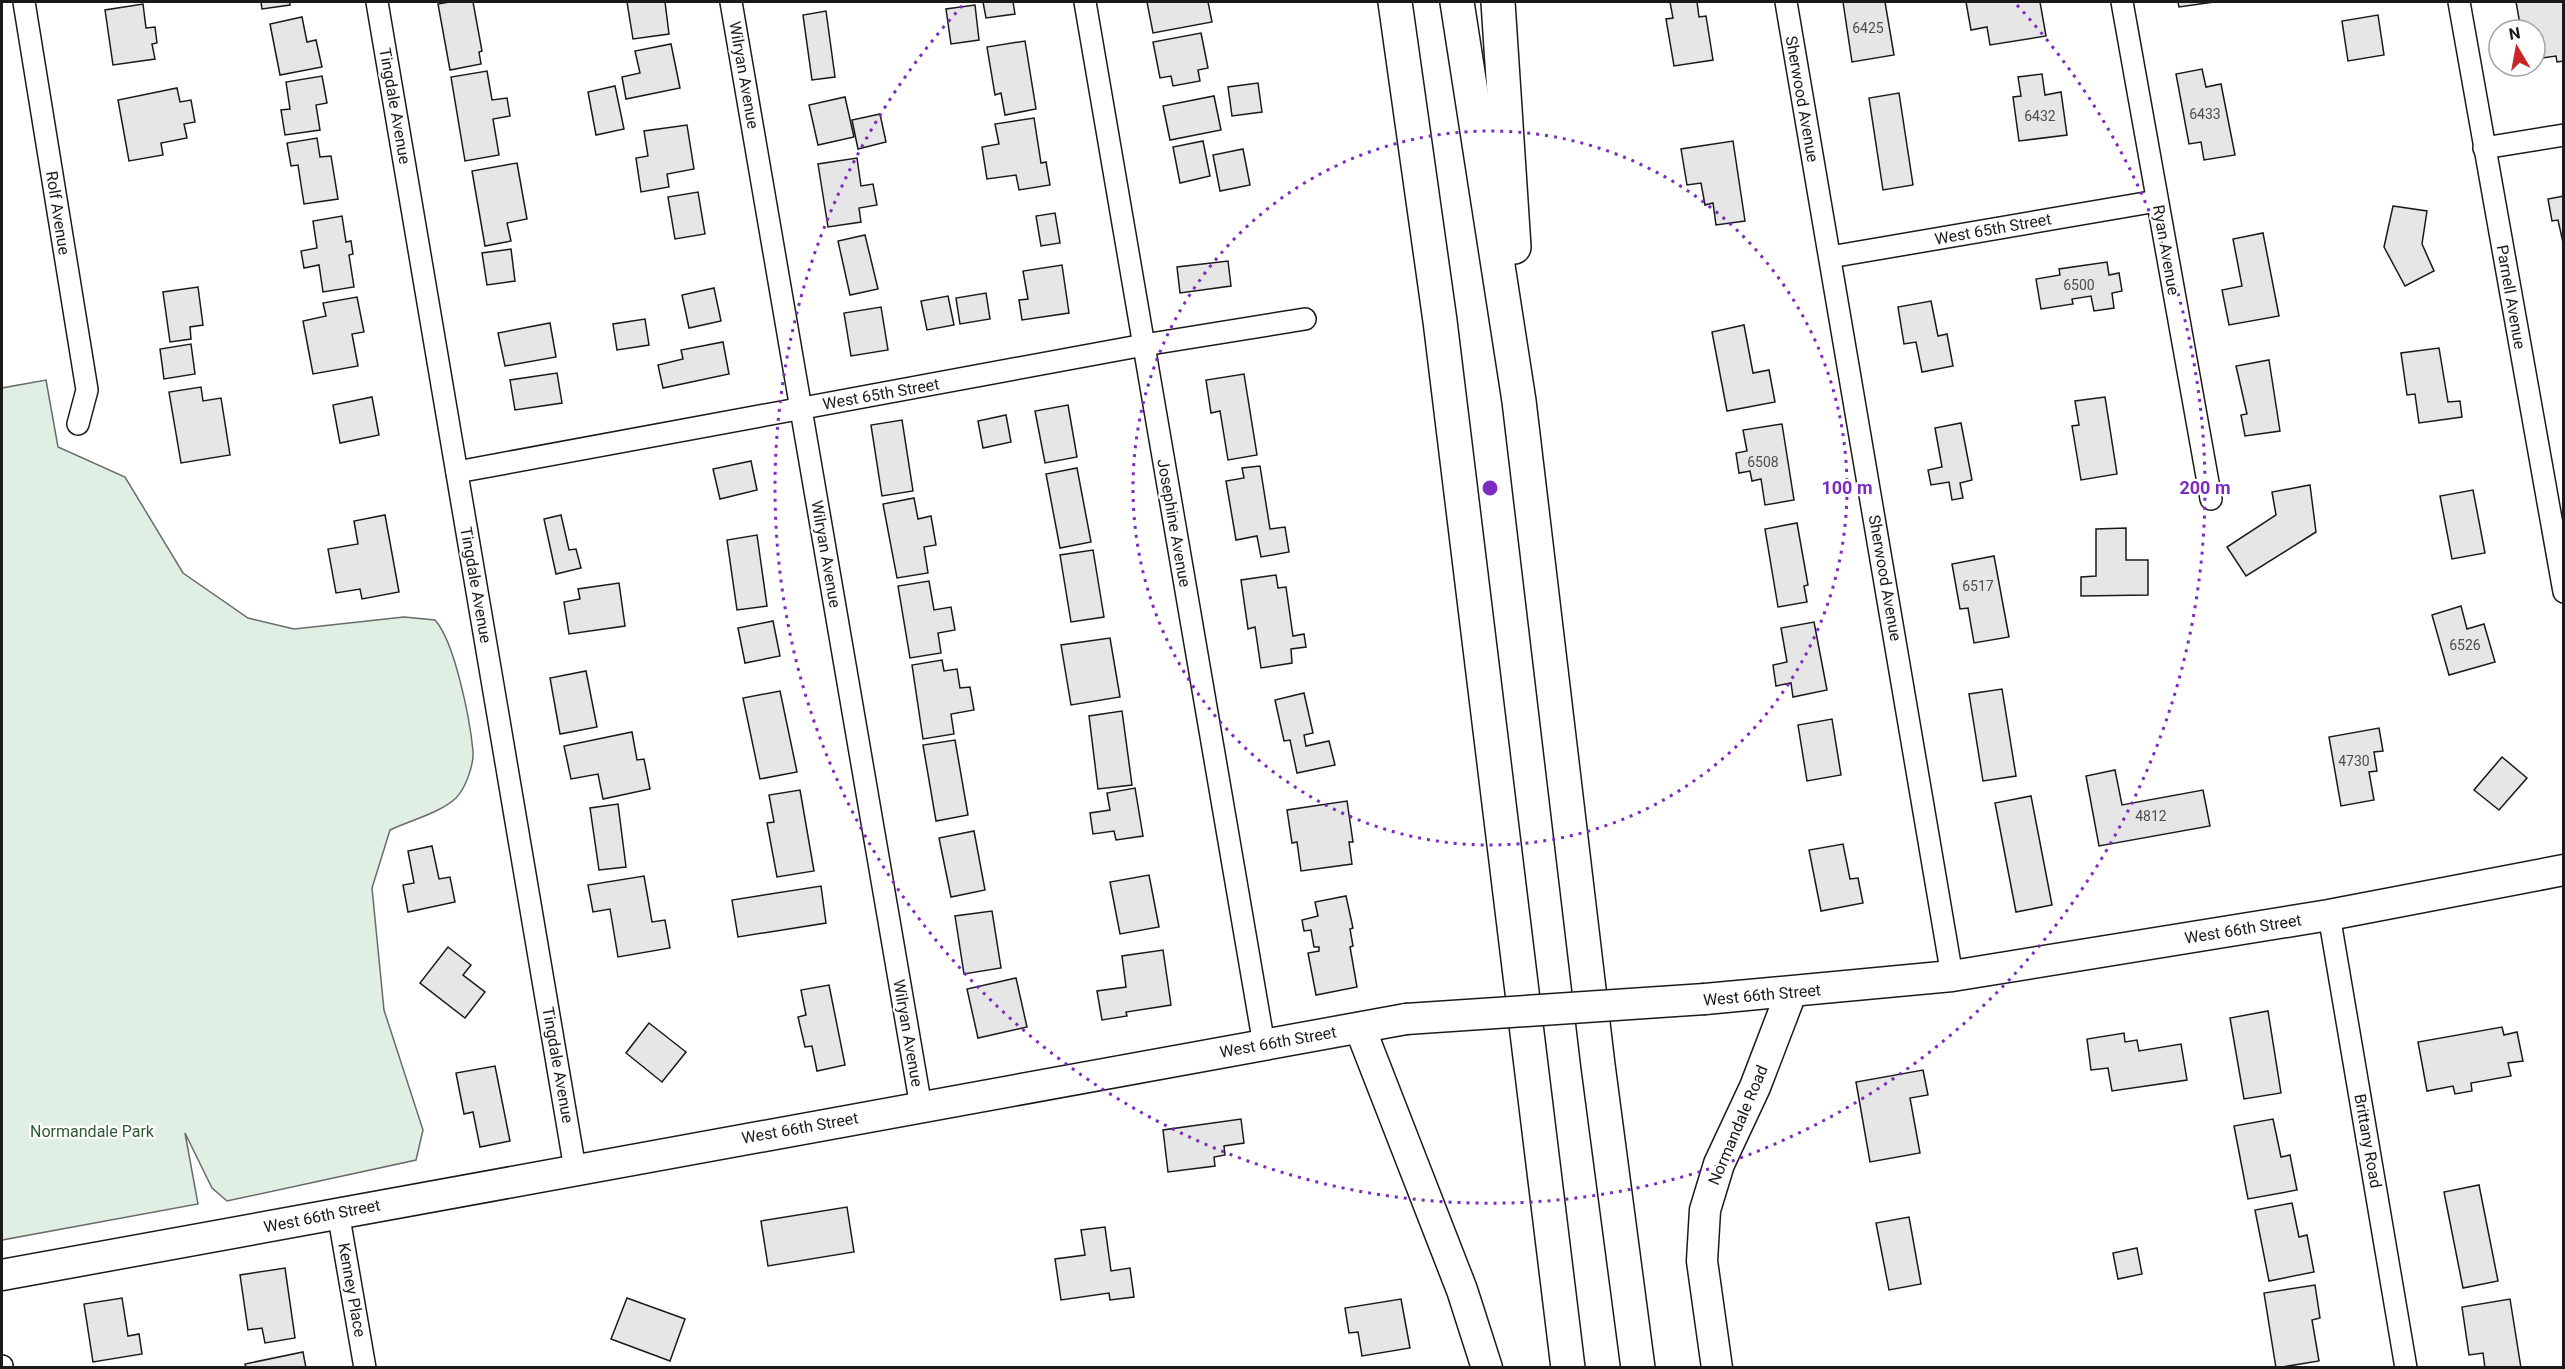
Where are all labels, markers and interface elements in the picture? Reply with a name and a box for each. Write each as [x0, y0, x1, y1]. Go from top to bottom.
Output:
north arrow [2487, 18, 2547, 78]
street label: Wilryan Avenue [725, 20, 763, 130]
house number: 6425 [1852, 20, 1884, 36]
text: N [2507, 23, 2522, 44]
street label: Sherwood Avenue [1782, 34, 1822, 164]
street label: Tingdale Avenue [375, 46, 415, 166]
house number: 6433 [2189, 106, 2221, 122]
house number: 6432 [2024, 108, 2056, 124]
street label: Rolf Avenue [42, 170, 74, 256]
street label: Ryan Avenue [2149, 203, 2183, 297]
street label: West 65th Street [1933, 209, 2053, 249]
street label: Parnell Avenue [2492, 243, 2530, 351]
house number: 6500 [2063, 277, 2095, 293]
street label: West 65th Street [821, 374, 941, 414]
house number: 6508 [1747, 454, 1779, 470]
street label: Josephine Avenue [1153, 457, 1195, 589]
text: 100 m [1821, 477, 1873, 498]
text: 200 m [2179, 477, 2231, 498]
centre of rings [1480, 478, 1500, 498]
street label: Wilryan Avenue [807, 499, 845, 609]
street label: Sherwood Avenue [1865, 513, 1905, 643]
street label: Tingdale Avenue [456, 525, 496, 645]
house number: 6517 [1962, 578, 1994, 594]
house number: 6526 [2449, 637, 2481, 653]
house number: 4730 [2338, 753, 2370, 769]
house number: 4812 [2135, 808, 2167, 824]
street label: West 66th Street [2183, 910, 2303, 948]
street label: Wilryan Avenue [889, 978, 927, 1088]
street label: West 66th Street [1702, 980, 1822, 1010]
street label: Tingdale Avenue [538, 1005, 578, 1125]
street label: West 66th Street [1218, 1022, 1338, 1062]
street label: Normandale Road [1704, 1062, 1772, 1188]
street label: Brittany Road [2350, 1092, 2386, 1190]
street label: West 66th Street [740, 1108, 860, 1148]
park label: Normandale Park [30, 1122, 155, 1141]
street label: West 66th Street [262, 1195, 382, 1237]
street label: Kenney Place [334, 1241, 370, 1339]

